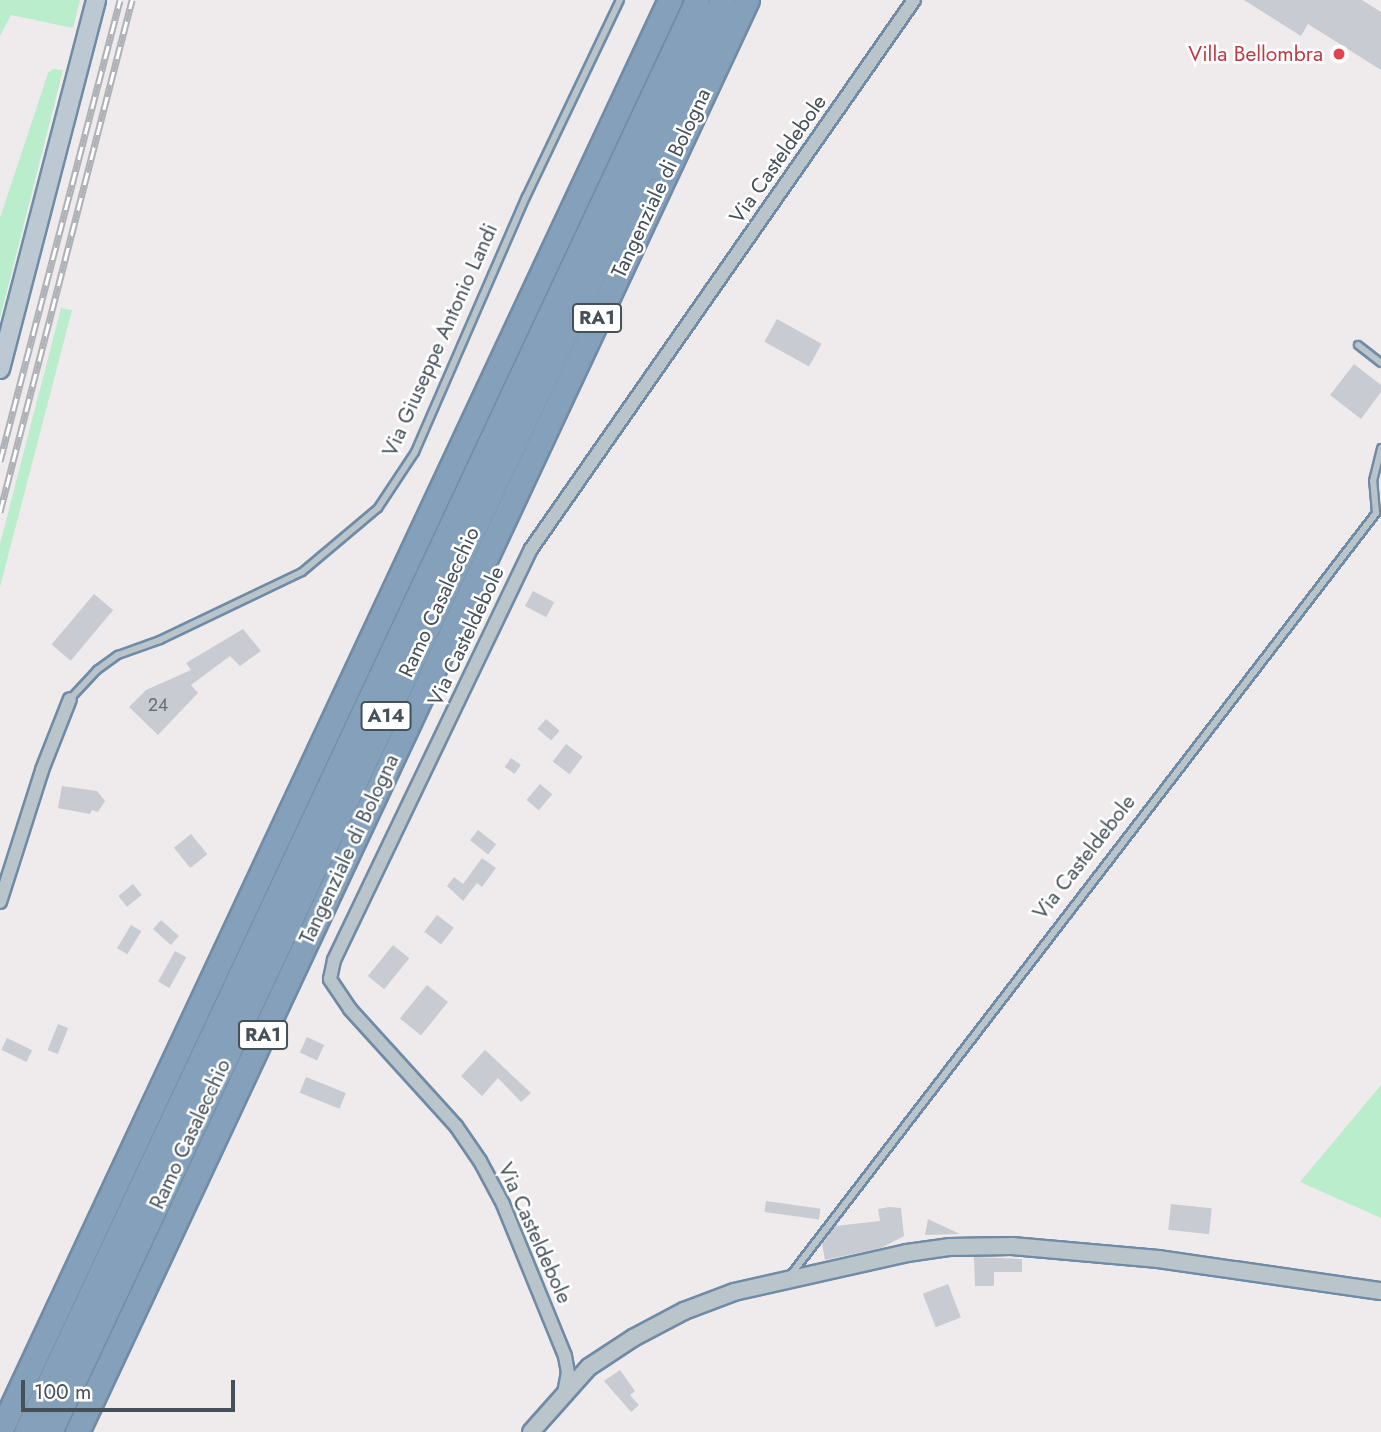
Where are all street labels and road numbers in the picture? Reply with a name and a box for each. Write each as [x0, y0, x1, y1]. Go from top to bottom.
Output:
street label: Tangenziale di Bologna [606, 84, 716, 282]
street label: Via Casteldebole [724, 90, 832, 228]
street label: Via Giuseppe Antonio Landi [377, 220, 503, 460]
road number: RA1 [571, 302, 623, 334]
street label: Ramo Casalecchio [393, 523, 485, 681]
street label: Via Casteldebole [423, 562, 509, 710]
road number: A14 [360, 701, 412, 732]
street label: Tangenziale di Bologna [294, 750, 404, 948]
street label: Via Casteldebole [1028, 790, 1140, 924]
road number: RA1 [237, 1020, 289, 1050]
street label: Ramo Casalecchio [144, 1055, 236, 1213]
street label: Via Casteldebole [493, 1159, 577, 1307]

